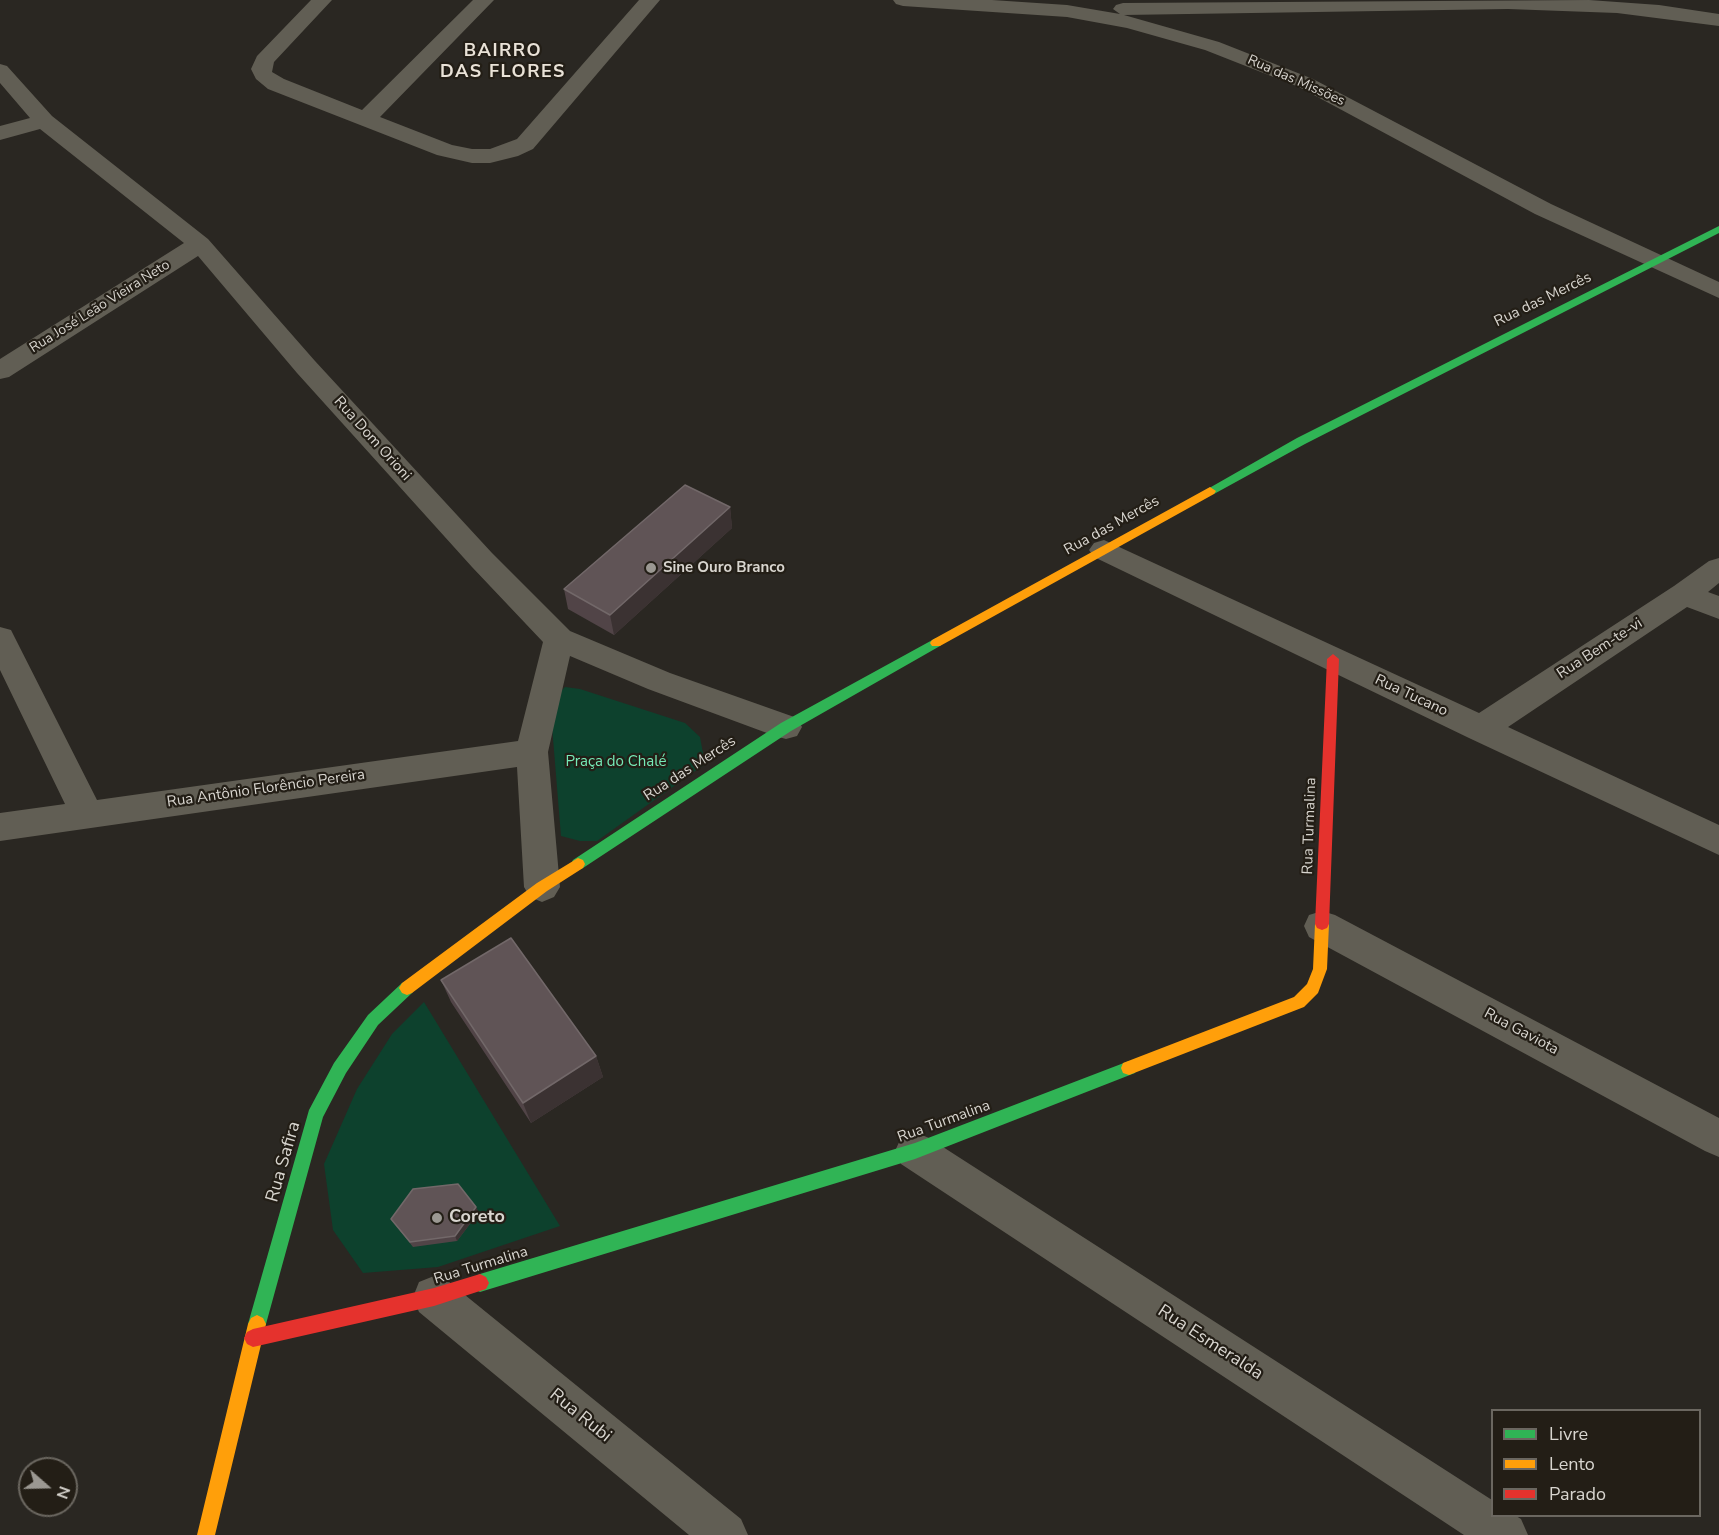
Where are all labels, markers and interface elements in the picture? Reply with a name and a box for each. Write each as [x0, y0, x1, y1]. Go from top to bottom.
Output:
district label: BAIRRO DAS FLORES [440, 41, 566, 84]
street label: Rua das Missões [1245, 52, 1347, 110]
street label: Rua José Leão Vieira Neto [27, 257, 173, 357]
street label: Rua das Mercês [1491, 269, 1595, 331]
street label: Rua Dom Orioni [329, 393, 415, 485]
street label: Rua das Mercês [1061, 492, 1163, 560]
place label: Sine Ouro Branco [663, 559, 785, 577]
marker: Sine Ouro Branco [644, 561, 658, 575]
street label: Rua Bem-te-vi [1554, 615, 1646, 683]
street label: Rua Tucano [1372, 671, 1450, 721]
street label: Rua das Mercês [641, 733, 739, 805]
park label: Praça do Chalé [565, 753, 667, 771]
street label: Rua Antônio Florêncio Pereira [166, 766, 366, 812]
street label: Rua Turmalina [1299, 777, 1321, 875]
street label: Rua Gaviota [1481, 1005, 1561, 1059]
street label: Rua Turmalina [895, 1097, 993, 1147]
street label: Rua Safira [262, 1119, 306, 1205]
place label: Coreto [449, 1207, 505, 1229]
marker: Coreto [430, 1211, 444, 1225]
street label: Rua Turmalina [432, 1243, 530, 1289]
street label: Rua Esmeralda [1153, 1301, 1267, 1385]
street label: Rua Rubi [545, 1385, 615, 1447]
legend [1491, 1409, 1701, 1517]
text: Livre [1549, 1422, 1588, 1446]
text: Lento [1549, 1452, 1595, 1476]
north arrow [18, 1457, 78, 1517]
text: Parado [1549, 1482, 1606, 1506]
text: N [51, 1483, 75, 1502]

